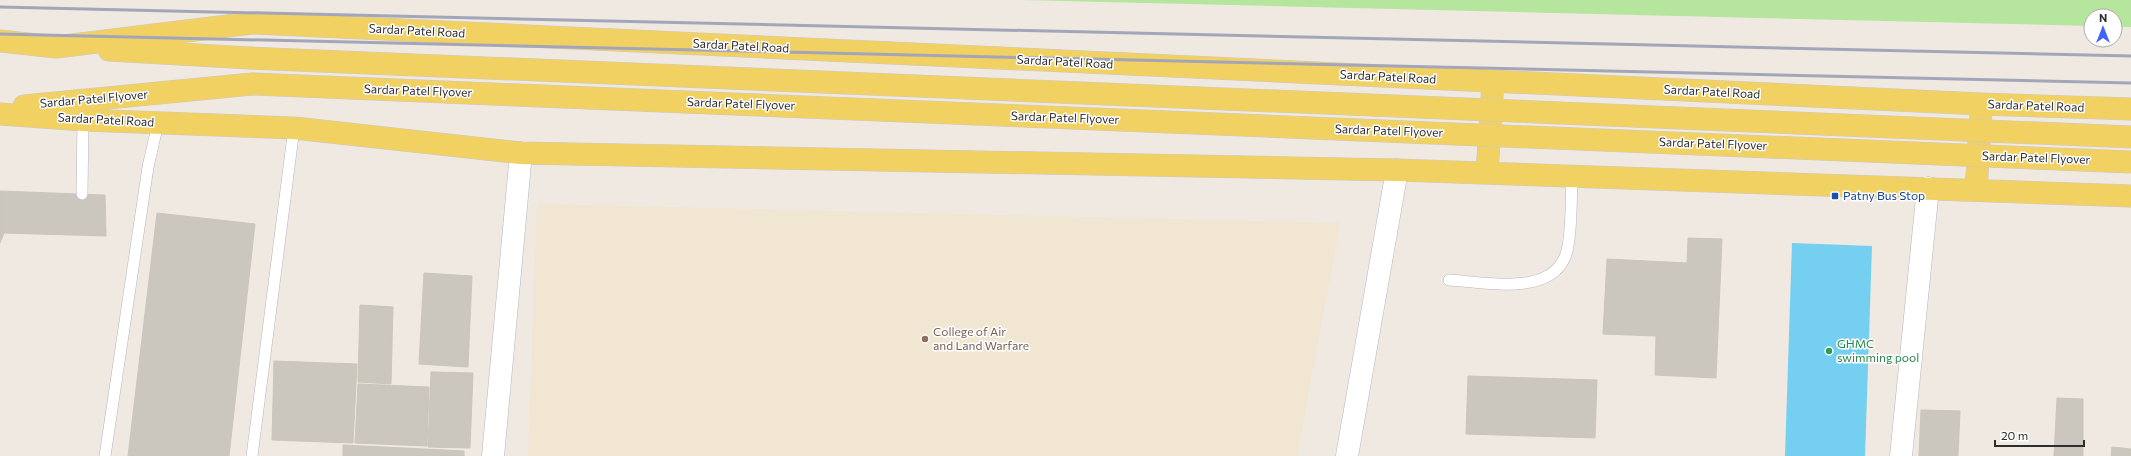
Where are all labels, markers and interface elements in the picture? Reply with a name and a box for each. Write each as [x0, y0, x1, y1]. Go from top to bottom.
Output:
north arrow [2083, 8, 2123, 48]
text: N [2099, 11, 2107, 24]
street label: Sardar Patel Road [368, 20, 466, 40]
street label: Sardar Patel Road [692, 35, 790, 55]
street label: Sardar Patel Road [1016, 51, 1114, 71]
street label: Sardar Patel Road [1339, 66, 1437, 86]
street label: Sardar Patel Flyover [364, 81, 473, 99]
street label: Sardar Patel Road [1663, 81, 1761, 101]
street label: Sardar Patel Flyover [39, 86, 149, 110]
street label: Sardar Patel Flyover [687, 94, 796, 112]
street label: Sardar Patel Road [1988, 96, 2085, 114]
street label: Sardar Patel Flyover [1011, 108, 1120, 126]
street label: Sardar Patel Road [57, 109, 155, 129]
street label: Sardar Patel Flyover [1335, 121, 1444, 139]
street label: Sardar Patel Flyover [1659, 134, 1768, 152]
street label: Sardar Patel Flyover [1982, 148, 2091, 166]
place label: Patny Bus Stop [1843, 188, 1925, 202]
marker: Patny Bus Stop [1830, 191, 1840, 201]
place label: College of Air and Land Warfare [933, 324, 1029, 352]
marker: College of Air and Land Warfare [920, 334, 930, 344]
place label: GHMC swimming pool [1837, 336, 1919, 364]
marker: GHMC swimming pool [1824, 346, 1834, 356]
scale bar [1995, 422, 2084, 448]
text: 20 m [2001, 428, 2028, 442]

